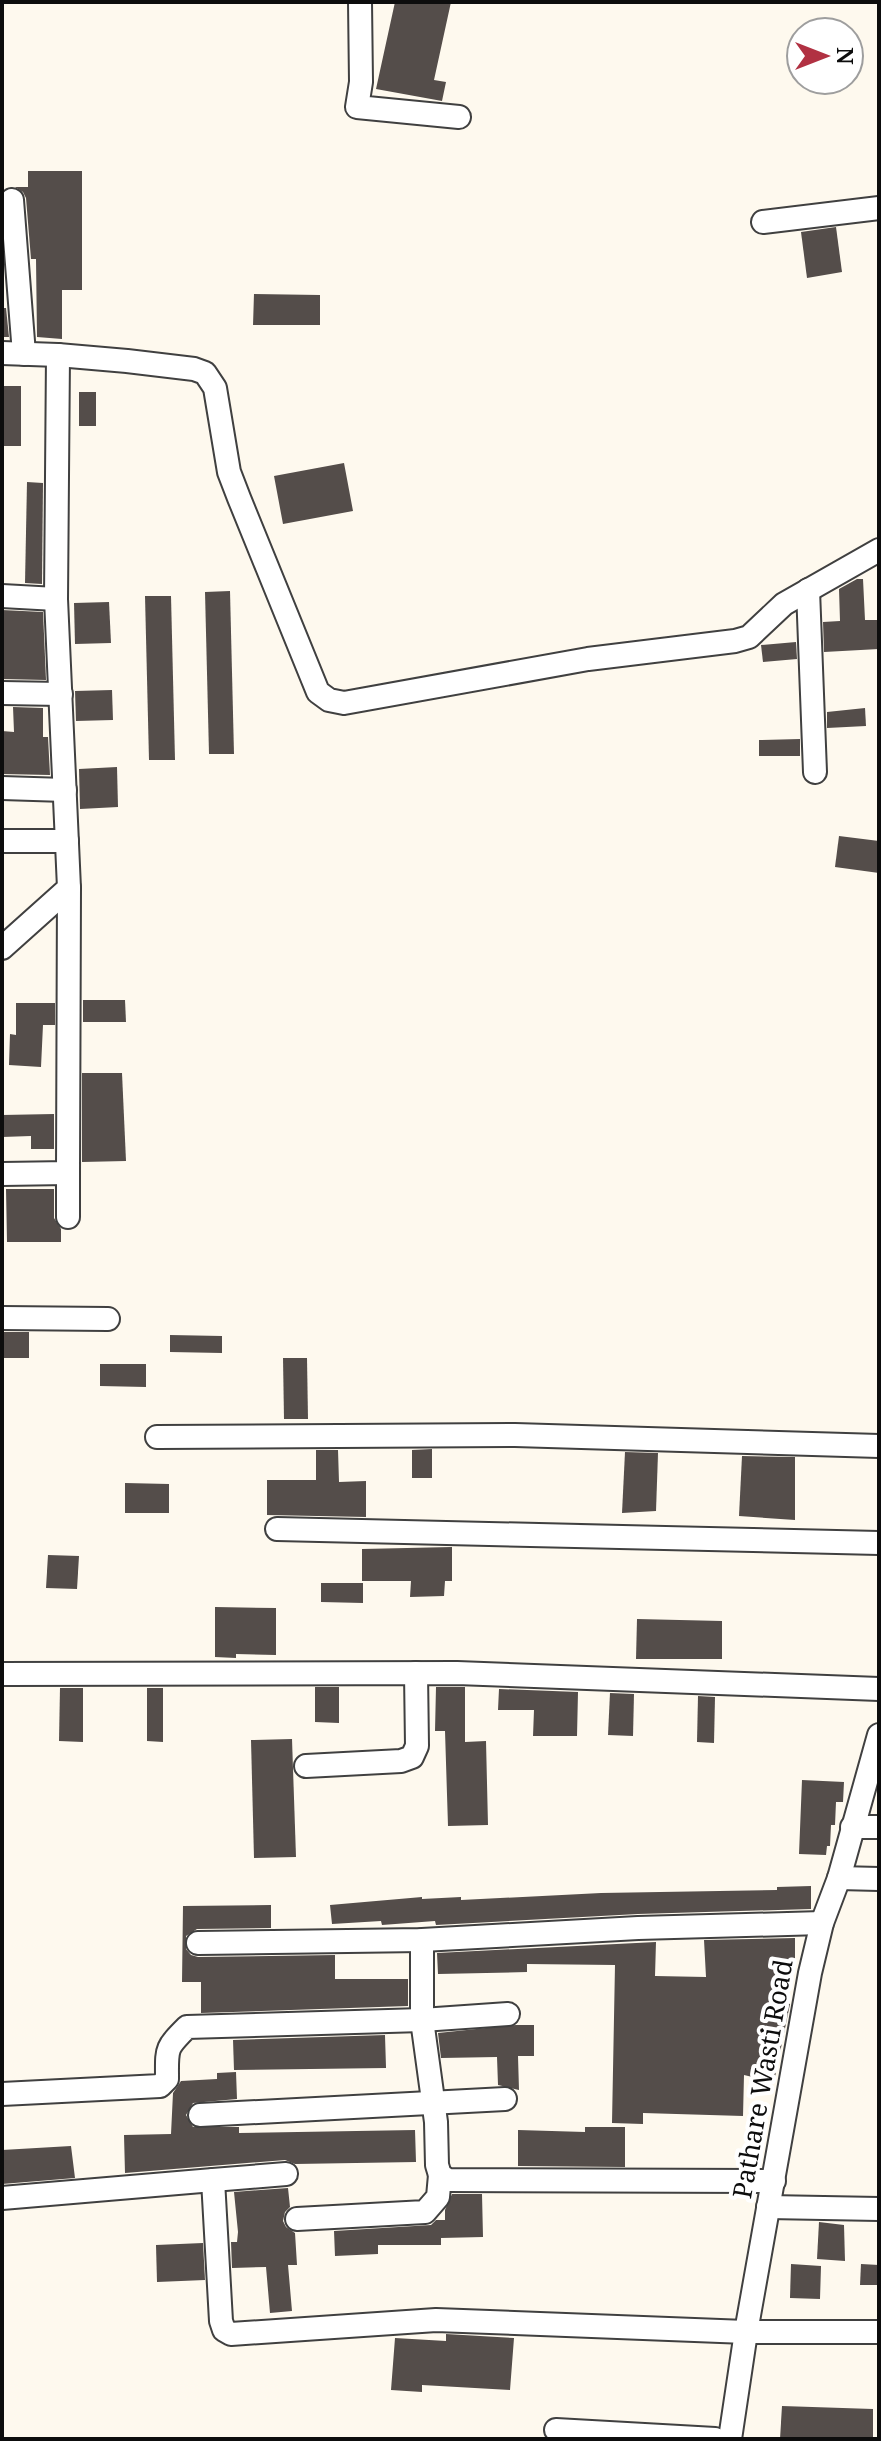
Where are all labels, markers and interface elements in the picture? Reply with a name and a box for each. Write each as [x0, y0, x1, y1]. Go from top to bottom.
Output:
north arrow [785, 16, 865, 96]
text: N [831, 47, 861, 65]
street label: Pathare Wasti Road [723, 1956, 801, 2201]

